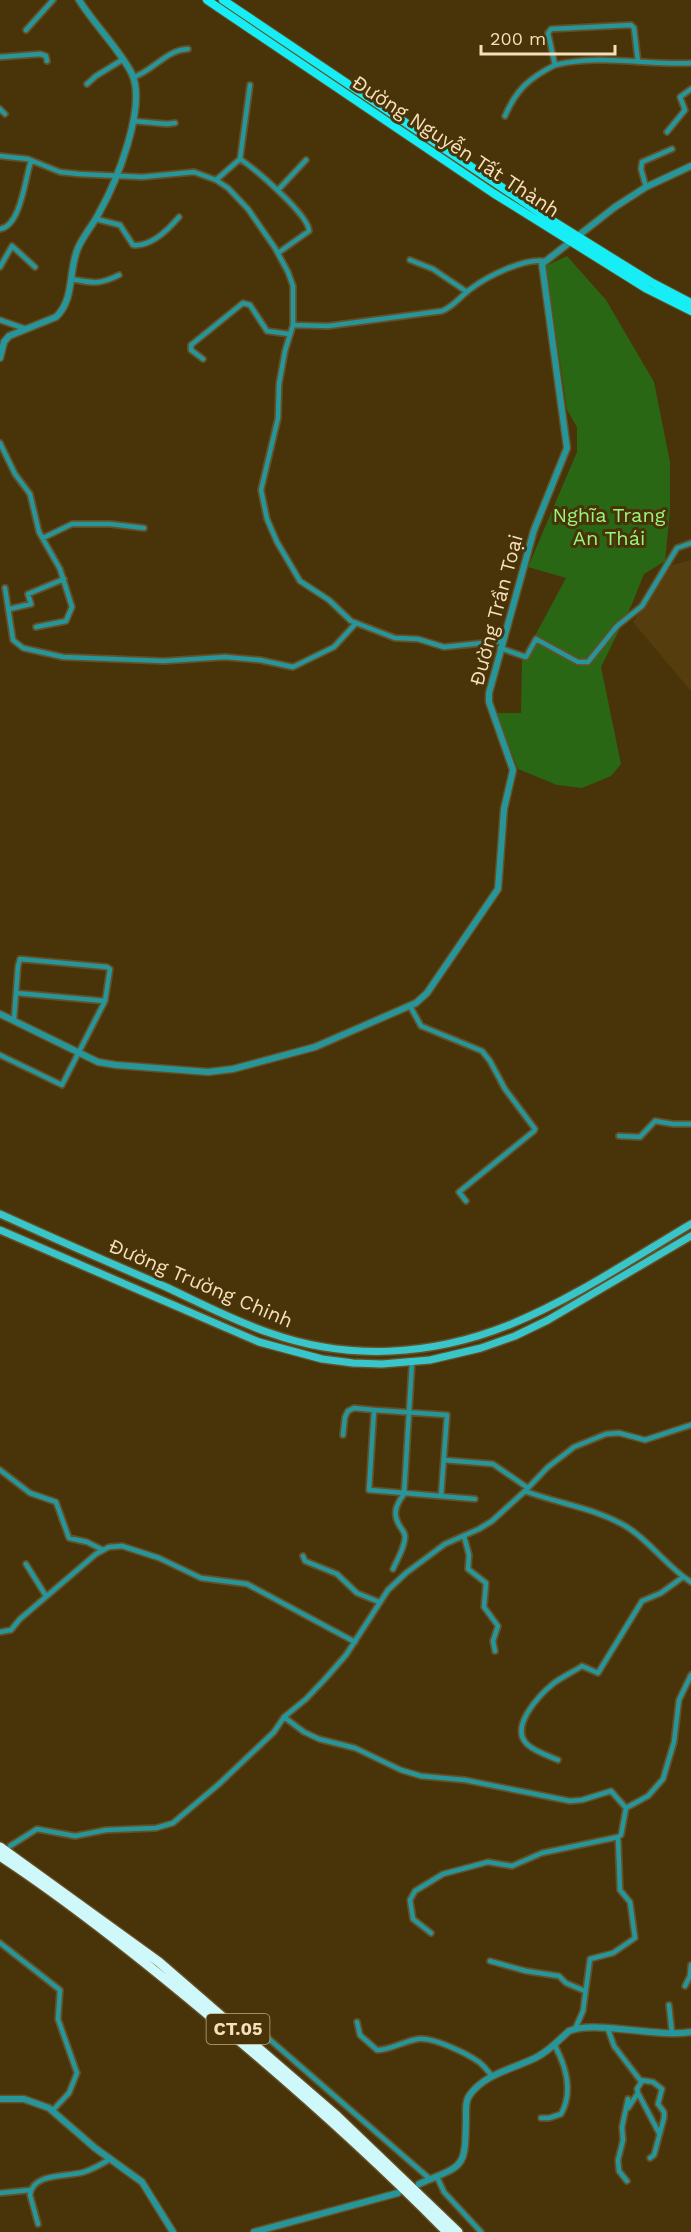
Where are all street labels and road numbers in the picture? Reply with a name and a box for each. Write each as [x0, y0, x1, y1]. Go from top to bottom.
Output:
street label: Đường Nguyễn Tất Thành [348, 70, 564, 222]
street label: Đường Trần Toại [464, 532, 528, 688]
street label: Đường Trường Chinh [105, 1233, 297, 1333]
road number: CT.05 [206, 2014, 270, 2044]

